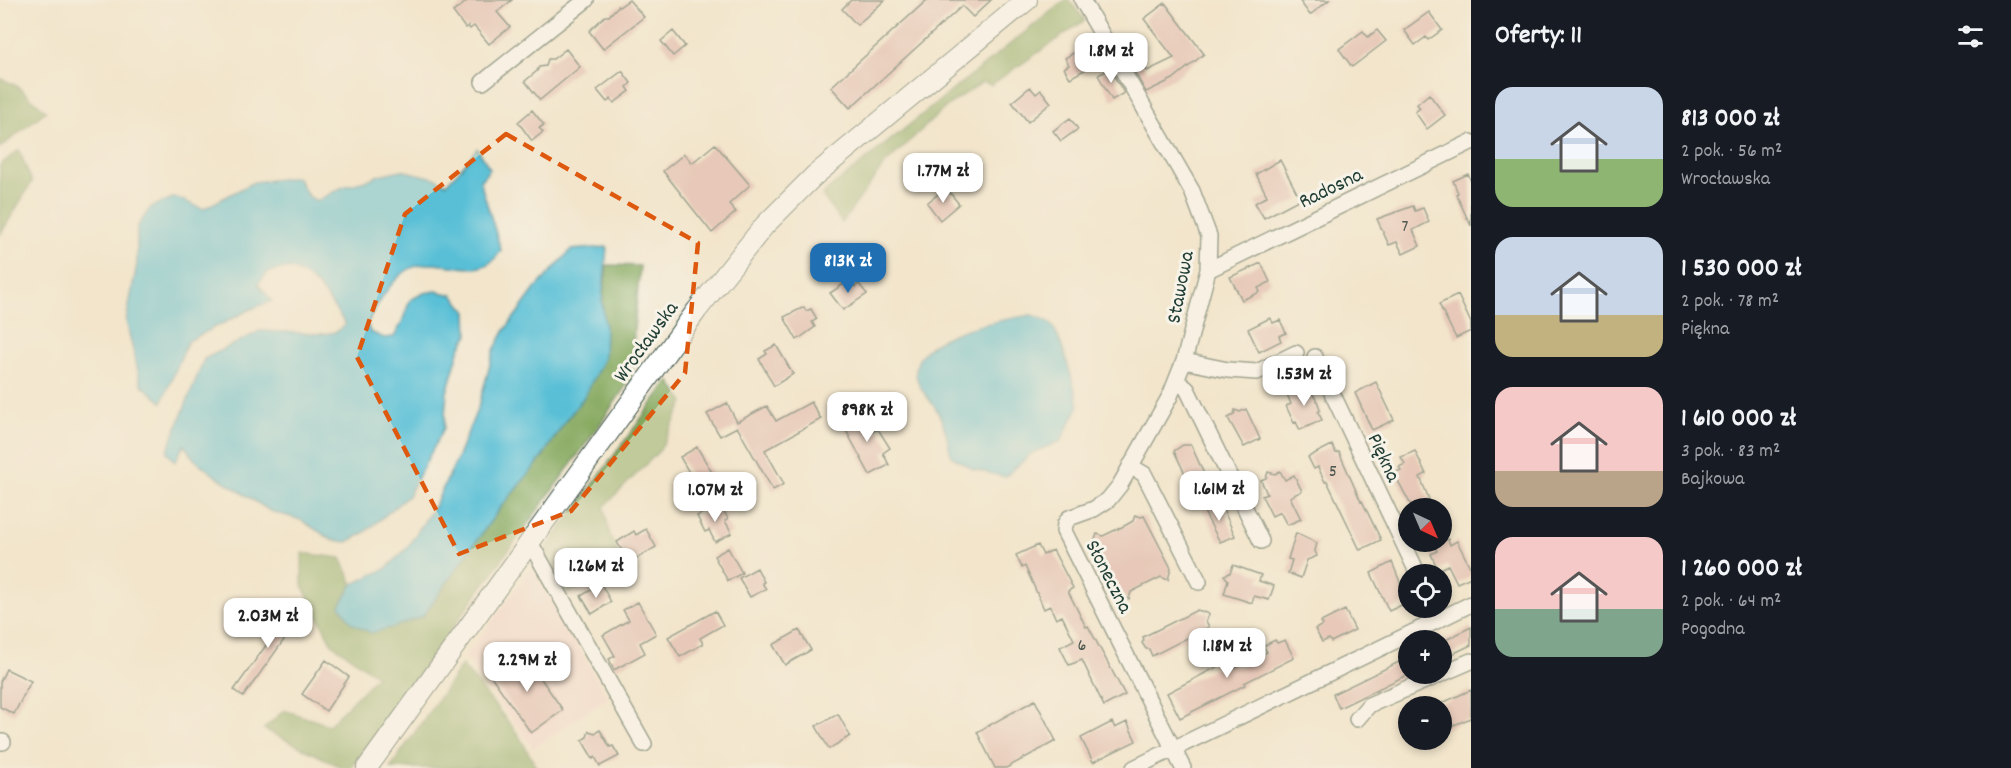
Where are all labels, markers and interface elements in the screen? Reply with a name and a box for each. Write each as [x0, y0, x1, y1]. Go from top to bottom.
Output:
text: Oferty: 11 [1495, 18, 1582, 55]
icon: filters [1954, 20, 1987, 53]
pin: 1.8M zł [1056, 33, 1166, 84]
text: 1.8M zł [1089, 38, 1133, 66]
text: 813 000 zł [1681, 101, 1780, 138]
icon: home [1543, 111, 1615, 183]
text: 2 pok. · 56 m² [1681, 138, 1782, 166]
pin: 1.77M zł [881, 153, 1005, 204]
text: 1.77M zł [917, 158, 969, 186]
street label: Radosna [1294, 161, 1369, 218]
text: Wrocławska [1681, 166, 1770, 194]
house number: 7 [1402, 215, 1409, 240]
pin: 813K zł [793, 243, 903, 294]
text: 813K zł [824, 248, 872, 276]
street label: Stawowa [1160, 248, 1204, 326]
text: 1 530 000 zł [1681, 251, 1801, 288]
icon: home [1543, 261, 1615, 333]
text: 2 pok. · 78 m² [1681, 288, 1779, 316]
street label: Wrocławska [608, 295, 688, 389]
text: Piękna [1681, 316, 1729, 344]
pin: 1.53M zł [1242, 356, 1366, 407]
text: 1.53M zł [1277, 361, 1331, 389]
pin: 898K zł [812, 392, 922, 443]
text: 898K zł [841, 397, 893, 425]
text: 1 610 000 zł [1681, 401, 1796, 438]
icon: home [1543, 411, 1615, 483]
street label: Piękna [1358, 429, 1407, 489]
text: 3 pok. · 83 m² [1681, 438, 1780, 466]
house number: 5 [1329, 460, 1337, 485]
text: Bajkowa [1681, 466, 1744, 494]
pin: 1.61M zł [1157, 471, 1281, 522]
pin: 1.07M zł [653, 472, 777, 523]
text: 1.61M zł [1194, 476, 1244, 504]
text: 1.07M zł [687, 477, 743, 505]
north arrow [1398, 498, 1452, 552]
map controls [1398, 498, 1452, 750]
street label: Słoneczna [1076, 535, 1139, 620]
pin: 1.26M zł [534, 548, 658, 599]
text: 1 260 000 zł [1681, 551, 1802, 588]
text: 1.26M zł [568, 553, 624, 581]
icon: home [1543, 561, 1615, 633]
button: locate [1398, 564, 1452, 618]
text: 2 pok. · 64 m² [1681, 588, 1781, 616]
pin: 2.03M zł [206, 598, 330, 649]
text: 2.03M zł [238, 603, 298, 631]
text: Pogodna [1681, 616, 1745, 644]
pin: 1.18M zł [1165, 628, 1289, 679]
button: + [1398, 630, 1452, 684]
text: 1.18M zł [1202, 633, 1252, 661]
house number: 6 [1078, 634, 1086, 659]
pin: 2.29M zł [465, 642, 589, 693]
text: 2.29M zł [498, 647, 556, 675]
button: − [1398, 696, 1452, 750]

